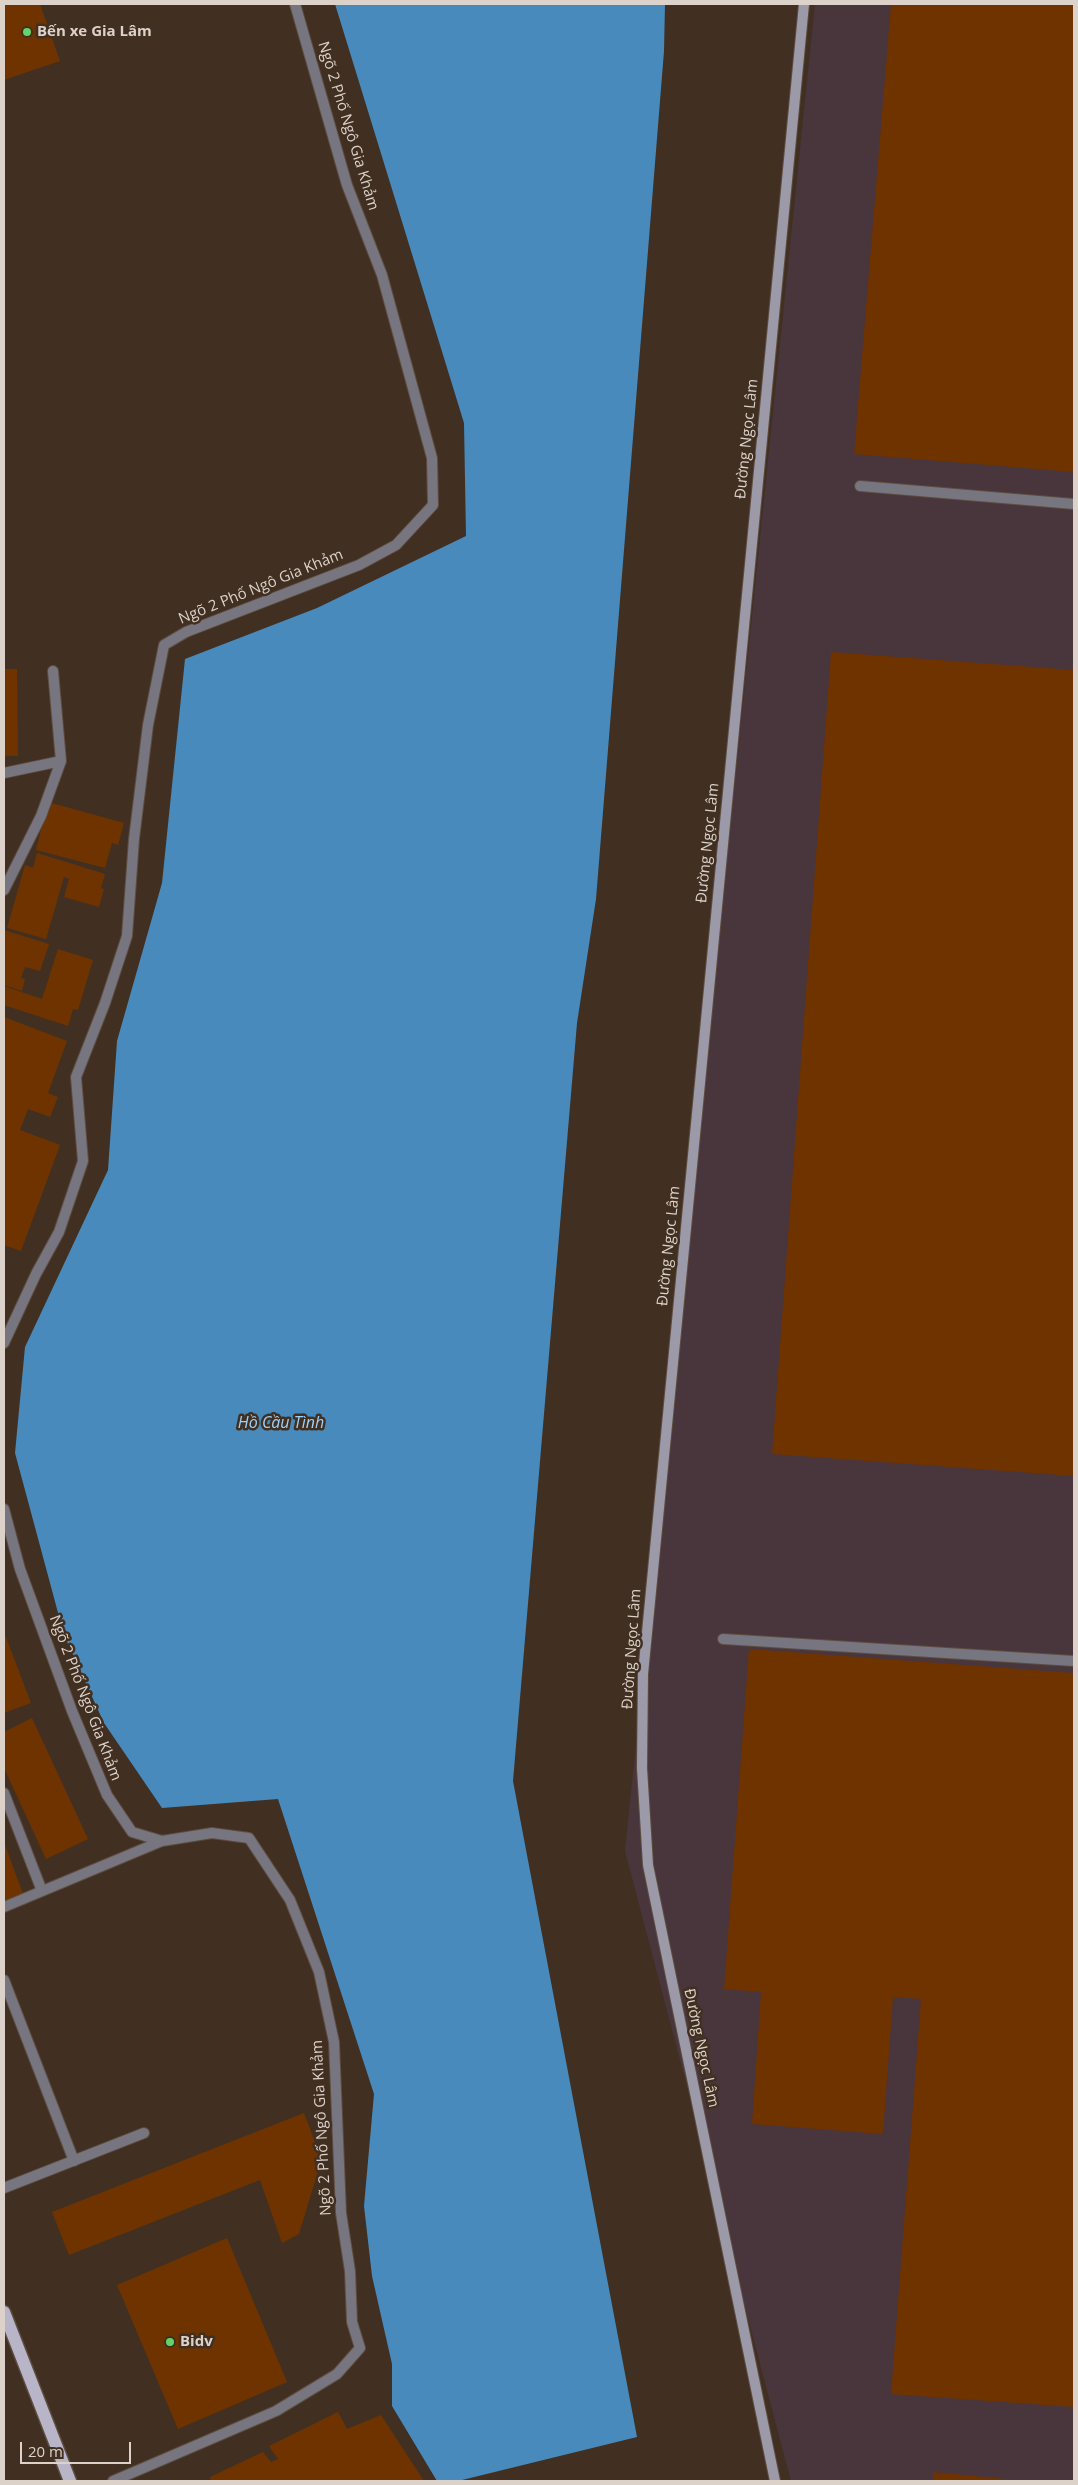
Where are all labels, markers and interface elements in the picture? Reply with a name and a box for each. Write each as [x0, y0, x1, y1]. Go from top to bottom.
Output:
place label: Bến xe Gia Lâm [37, 23, 152, 41]
marker: Bến xe Gia Lâm [21, 26, 33, 38]
street label: Ngõ 2 Phố Ngô Gia Khảm [314, 39, 382, 213]
street label: Đường Ngọc Lâm [732, 378, 762, 500]
street label: Ngõ 2 Phố Ngô Gia Khảm [176, 546, 346, 628]
street label: Đường Ngọc Lâm [693, 782, 723, 904]
street label: Đường Ngọc Lâm [654, 1185, 684, 1307]
water label: Hồ Cầu Tình [238, 1413, 324, 1433]
street label: Đường Ngọc Lâm [619, 1588, 645, 1710]
street label: Ngõ 2 Phố Ngô Gia Khảm [45, 1613, 125, 1783]
street label: Đường Ngọc Lâm [680, 1987, 722, 2109]
street label: Ngõ 2 Phố Ngô Gia Khảm [308, 2040, 336, 2216]
place label: Bidv [180, 2333, 213, 2351]
marker: Bidv [164, 2336, 176, 2348]
scale bar [22, 2432, 134, 2464]
text: 20 m [28, 2441, 63, 2461]

